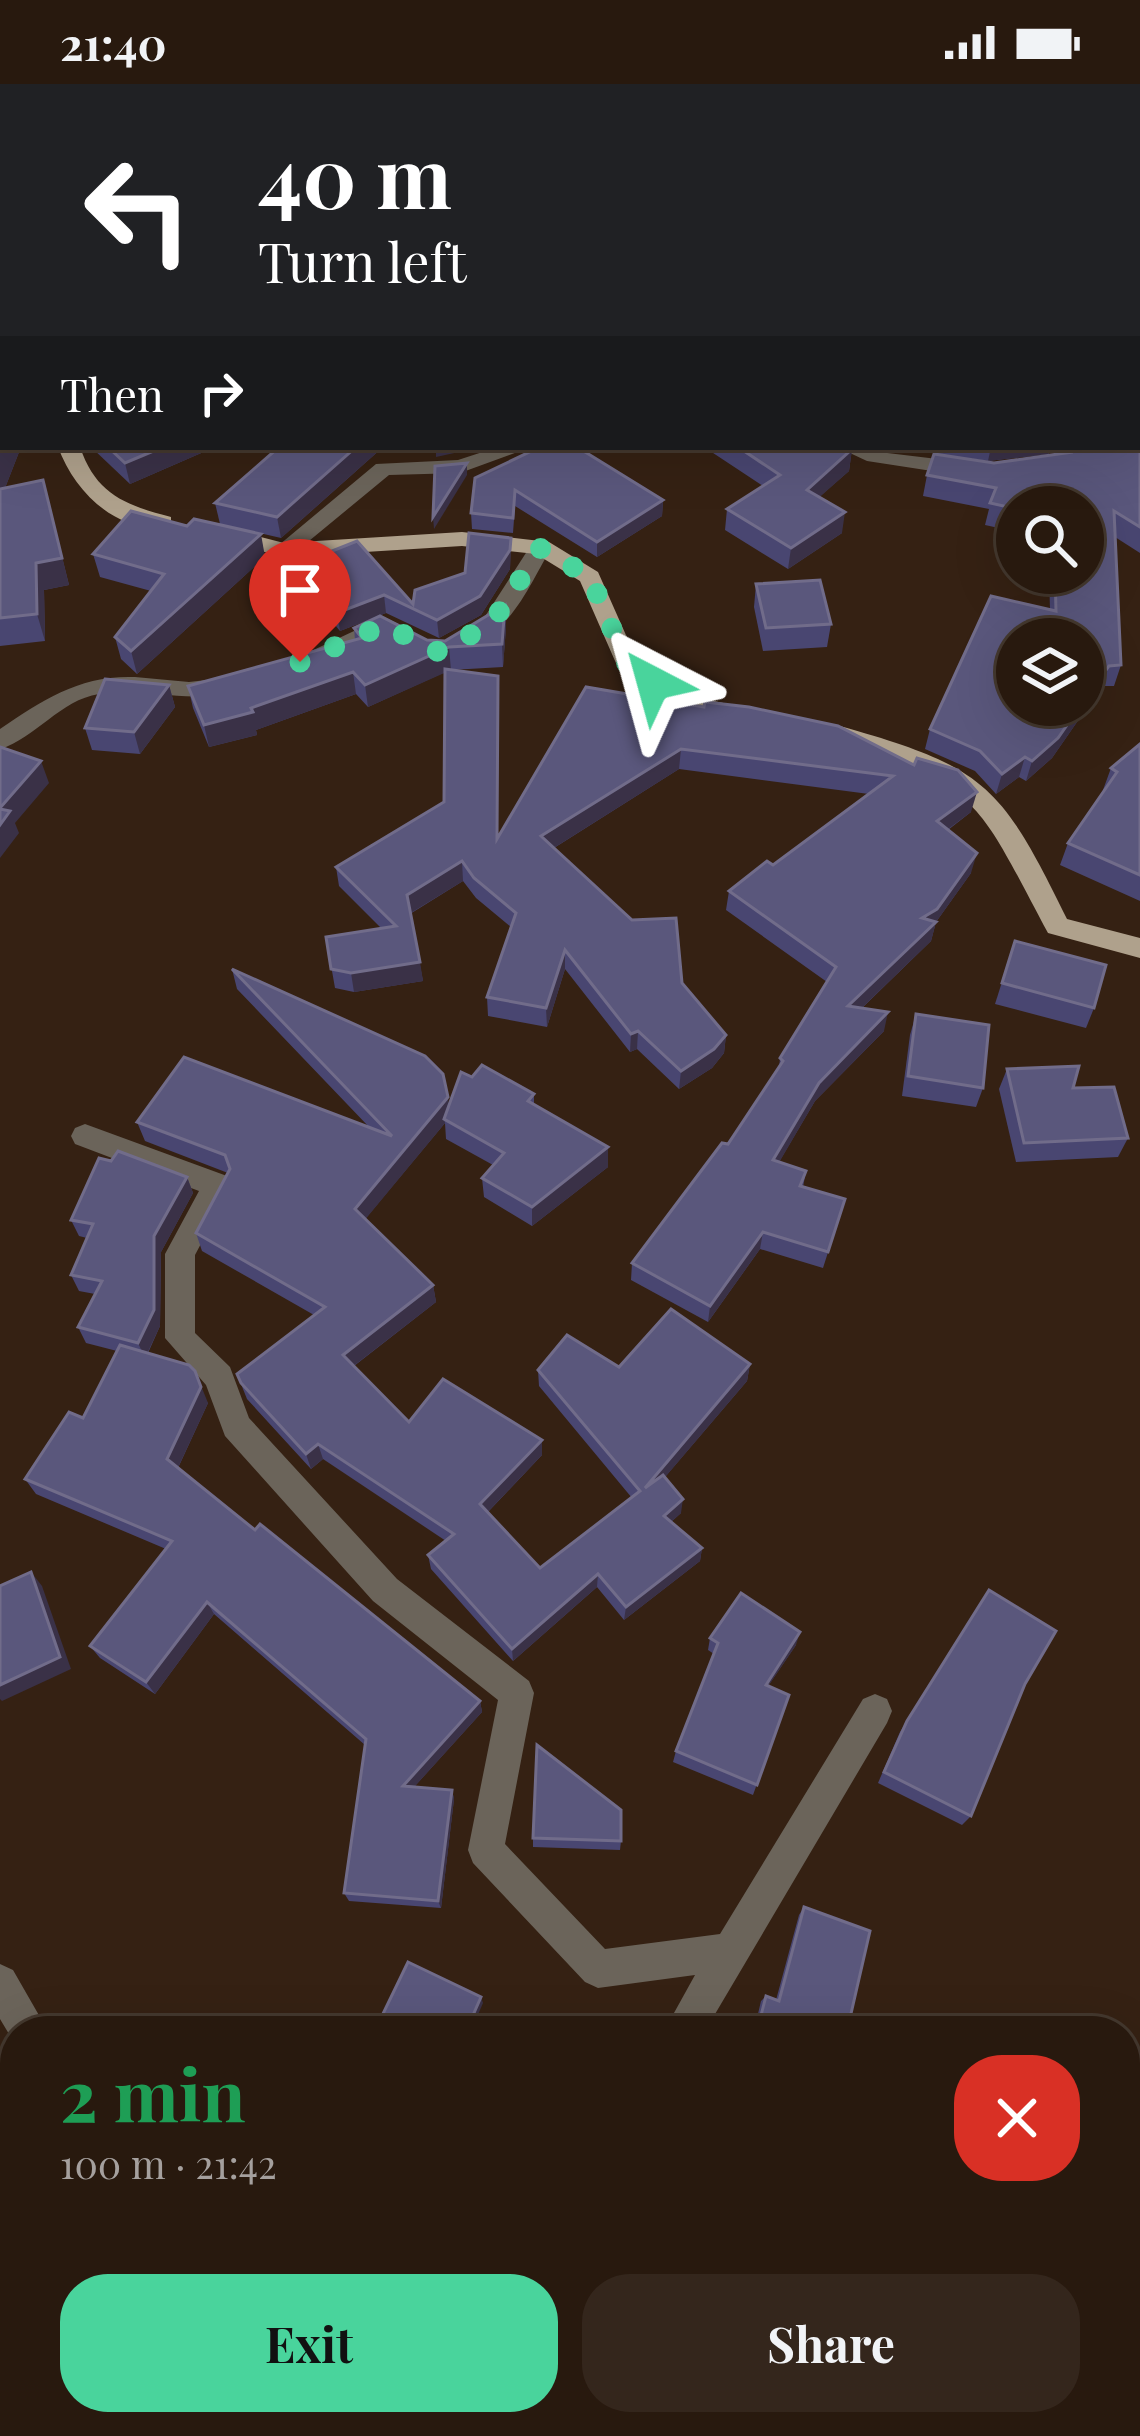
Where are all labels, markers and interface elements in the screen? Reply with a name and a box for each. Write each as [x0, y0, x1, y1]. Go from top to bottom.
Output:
text: 21:40 [60, 12, 167, 72]
text: 40 m [258, 118, 452, 230]
icon: left [60, 132, 216, 288]
text: Turn left [258, 225, 467, 297]
icon: right [188, 360, 254, 426]
text: Then [60, 363, 164, 423]
map controls [996, 486, 1104, 726]
button: search [996, 486, 1104, 594]
pin [249, 539, 351, 662]
icon: arrive [267, 557, 333, 623]
button: layers [996, 618, 1104, 726]
position arrow [590, 620, 716, 746]
text: 2 min [60, 2044, 246, 2140]
button: close [954, 2055, 1080, 2181]
text: 100 m · 21:42 [60, 2137, 277, 2189]
button: Exit [60, 2274, 558, 2412]
button: Share [582, 2274, 1080, 2412]

